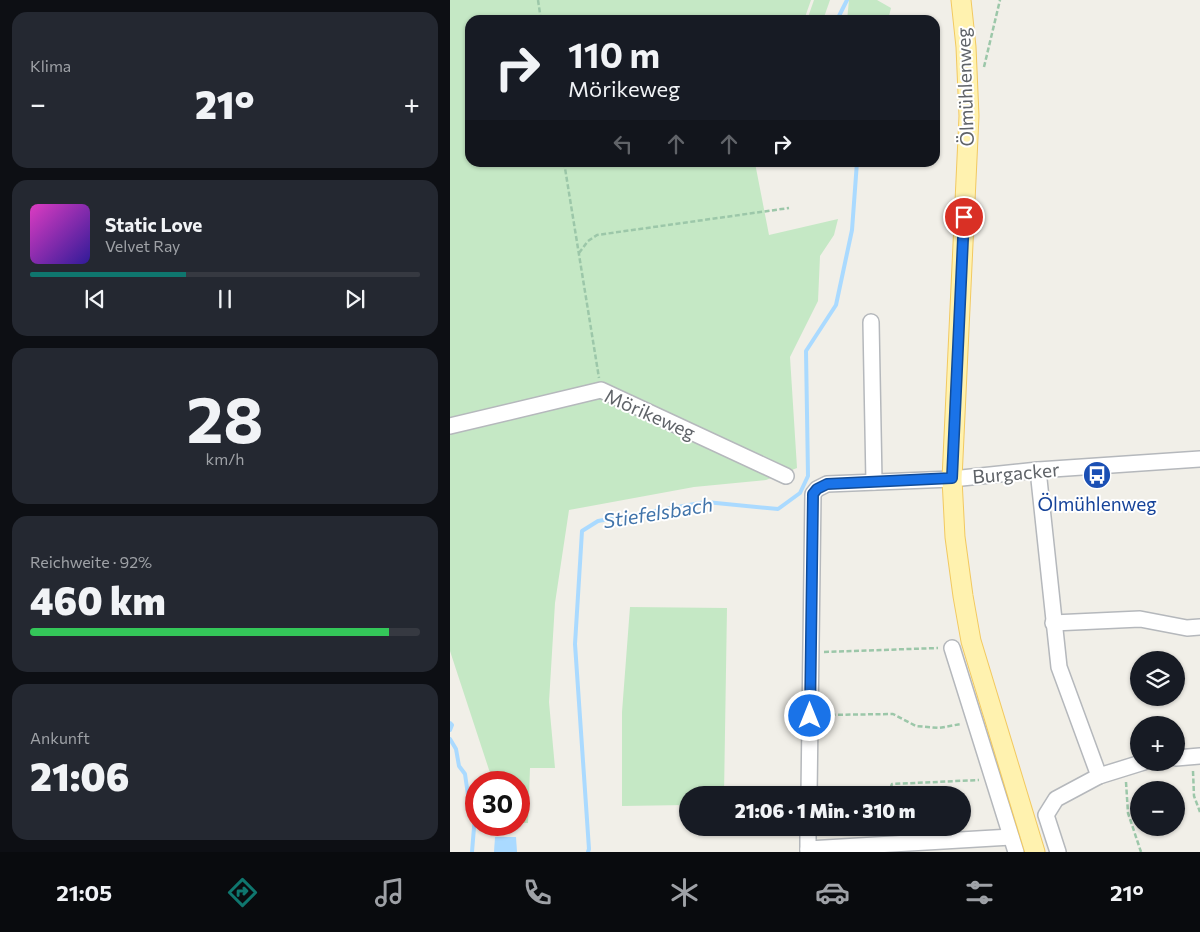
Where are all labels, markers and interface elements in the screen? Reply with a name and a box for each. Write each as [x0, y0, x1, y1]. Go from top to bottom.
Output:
street label: Ölmühlenweg [951, 27, 978, 147]
text: 110 m [568, 32, 660, 75]
icon: right [485, 35, 550, 100]
text: Klima [30, 56, 71, 75]
text: Mörikeweg [568, 75, 680, 102]
text: 21° [195, 80, 255, 127]
text: − [30, 86, 46, 120]
text: + [404, 86, 420, 120]
icon: left [609, 130, 637, 158]
icon: ahead [662, 130, 690, 158]
icon: ahead [715, 130, 743, 158]
icon: right [768, 130, 796, 158]
pin [943, 196, 985, 238]
icon: arrive [950, 203, 978, 231]
text: Static Love [105, 213, 202, 236]
text: Velvet Ray [105, 236, 180, 255]
icon: previous [81, 285, 109, 313]
icon: pause [211, 285, 239, 313]
icon: next [341, 285, 369, 313]
text: 28 [187, 377, 263, 456]
street label: Mörikeweg [601, 383, 699, 444]
text: km/h [206, 449, 244, 468]
street label: Burgacker [971, 457, 1061, 488]
bus stop icon: Ölmühlenweg [1082, 460, 1112, 490]
water label: Stiefelsbach [601, 491, 715, 533]
place label: Ölmühlenweg [1037, 492, 1157, 515]
text: Reichweite · 92% [30, 552, 152, 571]
text: 460 km [30, 576, 166, 623]
map controls [1130, 651, 1185, 836]
button: layers [1130, 651, 1185, 706]
position arrow [783, 689, 835, 741]
button: + [1130, 716, 1185, 771]
text: Ankunft [30, 728, 90, 747]
text: 21:06 [30, 752, 129, 799]
speed limit sign: 30 [465, 771, 530, 836]
button: − [1130, 781, 1185, 836]
text: 21:06 · 1 Min. · 310 m [735, 799, 915, 822]
icon: directions [225, 875, 260, 910]
icon: music [372, 875, 407, 910]
icon: phone [520, 875, 555, 910]
icon: climate [667, 875, 702, 910]
icon: car [815, 875, 850, 910]
icon: filters [962, 875, 997, 910]
text: 21:05 [56, 879, 112, 906]
text: 21° [1110, 879, 1144, 906]

